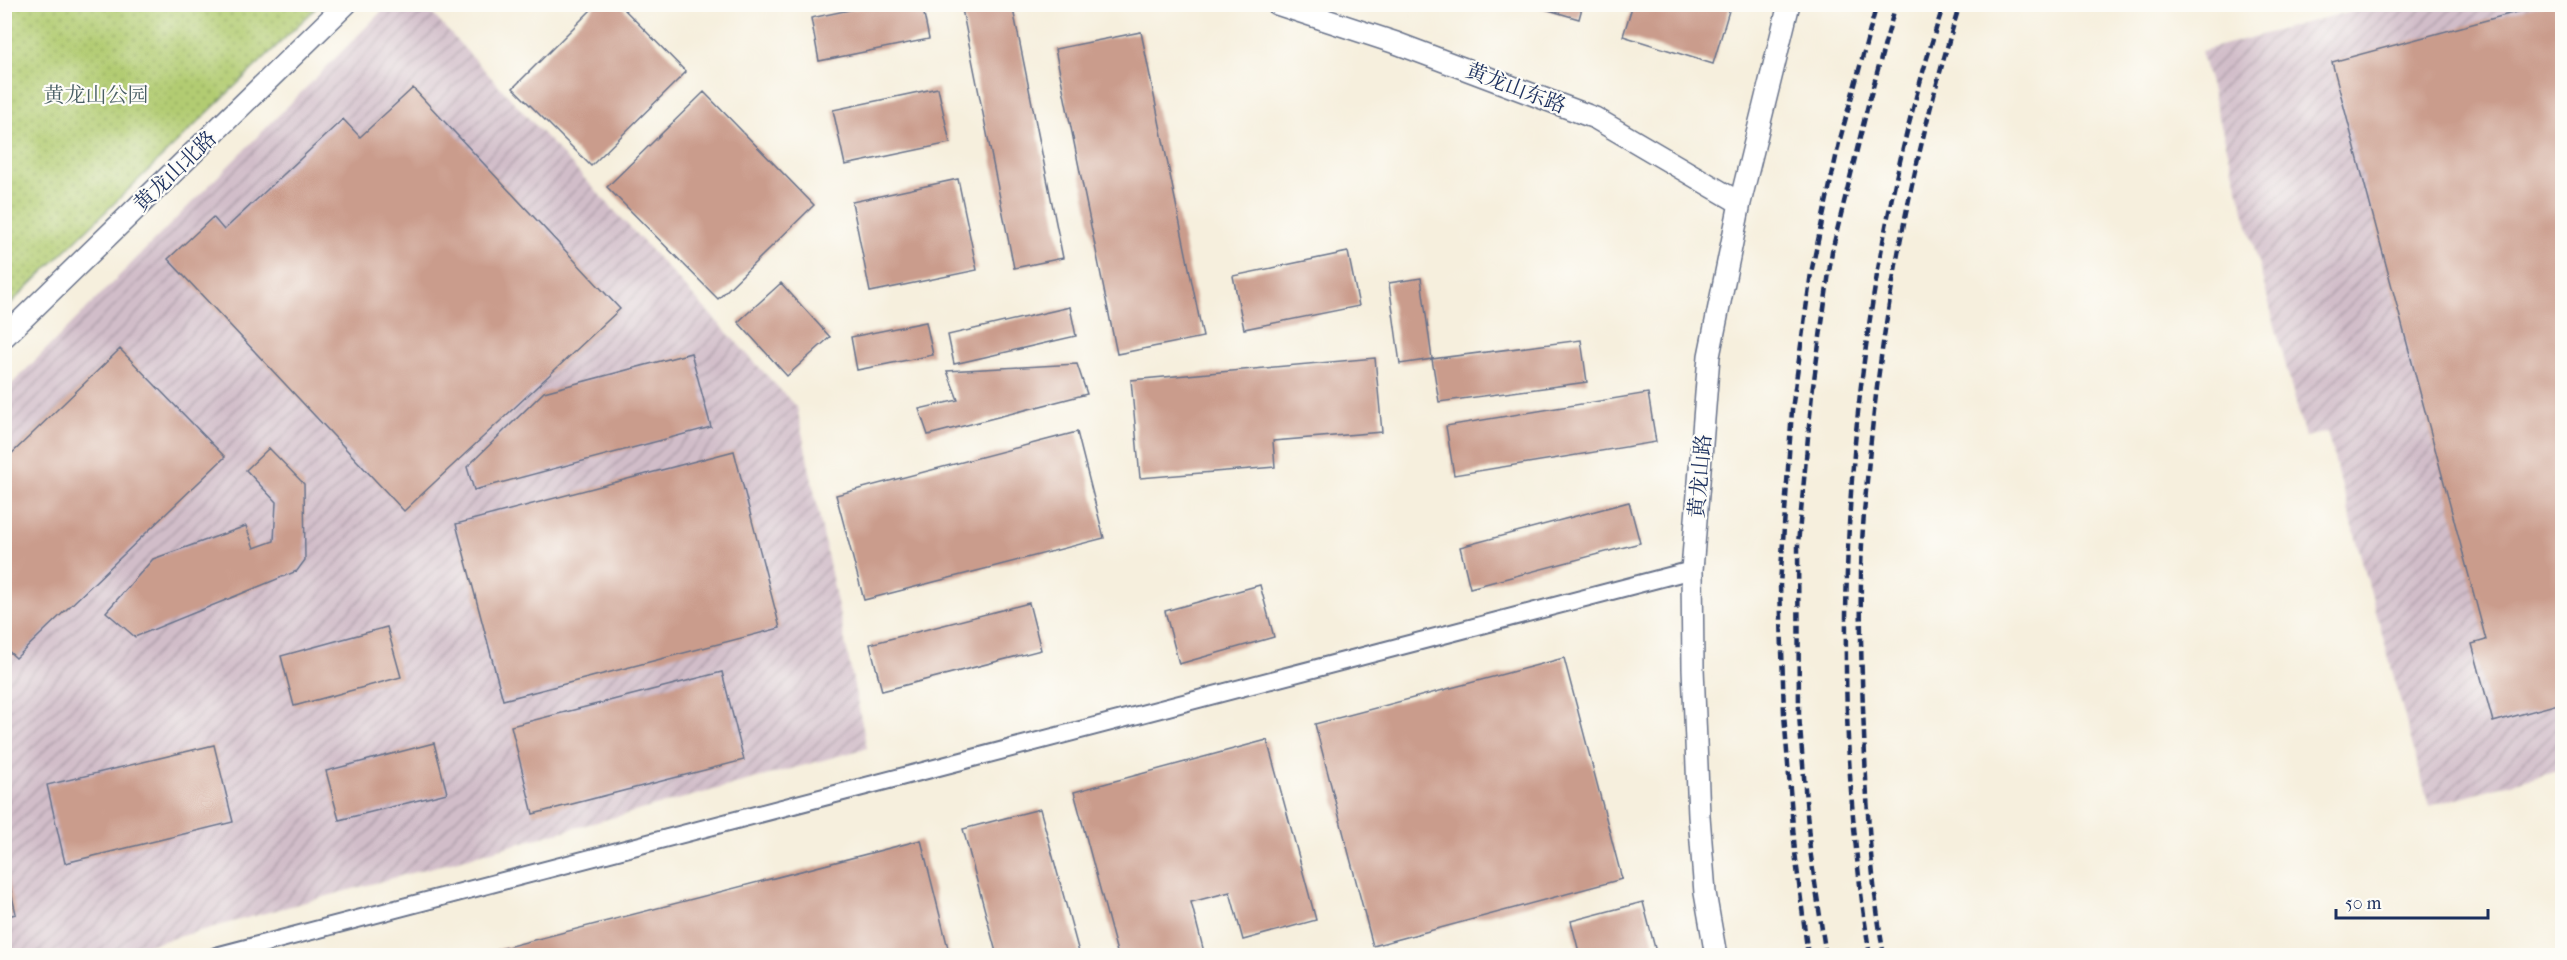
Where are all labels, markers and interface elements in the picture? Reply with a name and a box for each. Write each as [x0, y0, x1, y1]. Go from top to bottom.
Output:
street label: 黄龙山东路 [1463, 58, 1569, 118]
park label: 黄龙山公园 [44, 83, 149, 107]
street label: 黄龙山北路 [129, 126, 221, 216]
street label: 黄龙山路 [1684, 433, 1716, 519]
scale bar [2336, 882, 2488, 920]
text: 50 m [2345, 893, 2382, 914]

